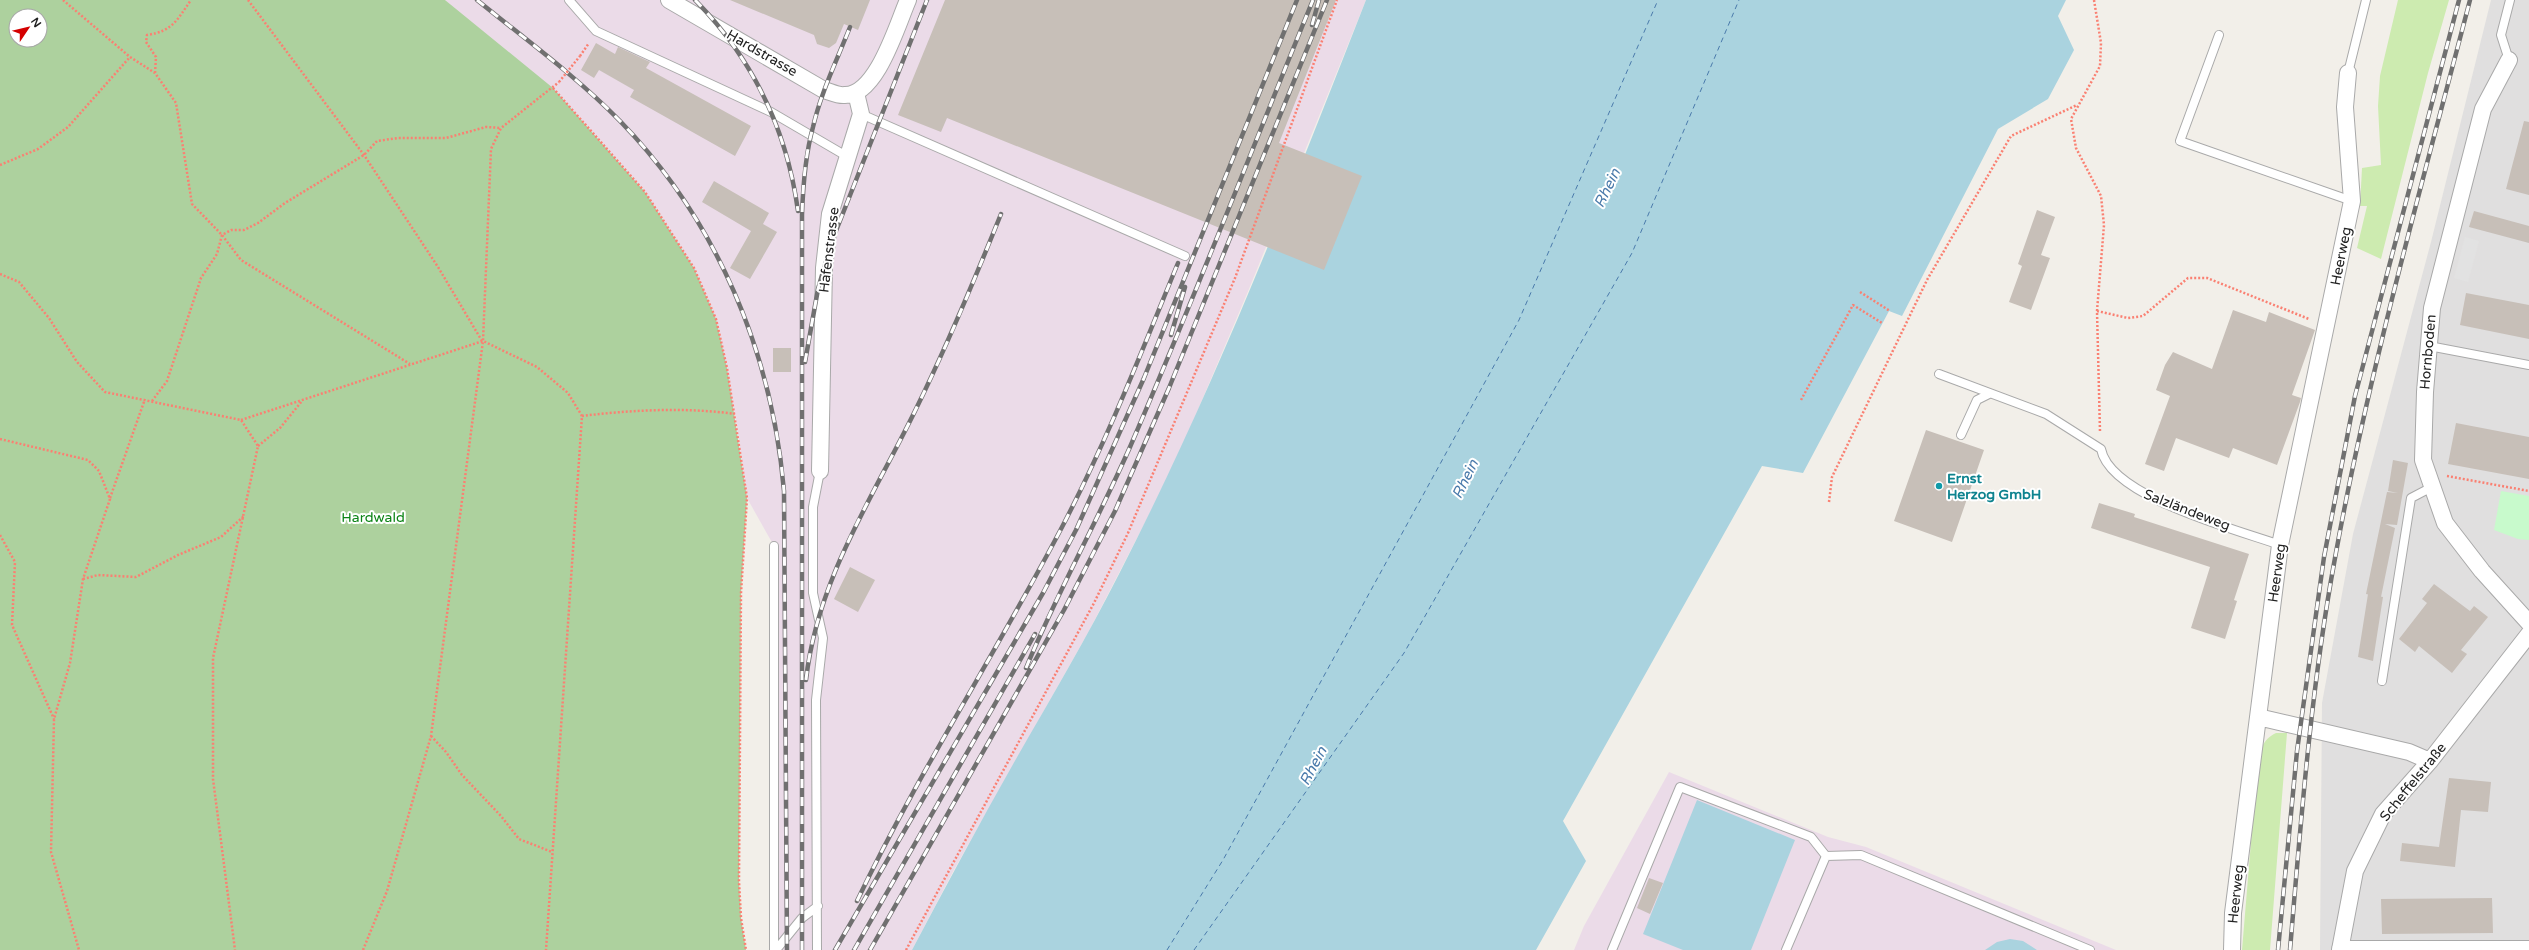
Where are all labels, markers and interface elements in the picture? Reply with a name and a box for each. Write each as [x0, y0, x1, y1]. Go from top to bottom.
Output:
north arrow [8, 8, 48, 48]
text: N [28, 15, 44, 30]
street label: Hardstrasse [724, 26, 801, 80]
water label: Rhein [1590, 165, 1624, 210]
street label: Hafenstrasse [815, 206, 843, 294]
street label: Heerweg [2327, 225, 2355, 287]
street label: Hornboden [2416, 314, 2440, 390]
water label: Rhein [1448, 456, 1482, 501]
place label: Ernst Herzog GmbH [1947, 470, 2041, 503]
marker: Ernst Herzog GmbH [1934, 481, 1944, 491]
street label: Salzländeweg [2141, 486, 2233, 534]
park label: Hardwald [341, 509, 405, 526]
street label: Heerweg [2264, 542, 2290, 604]
street label: Scheffelstraße [2376, 739, 2450, 825]
water label: Rhein [1295, 743, 1331, 788]
street label: Heerweg [2224, 864, 2248, 924]

